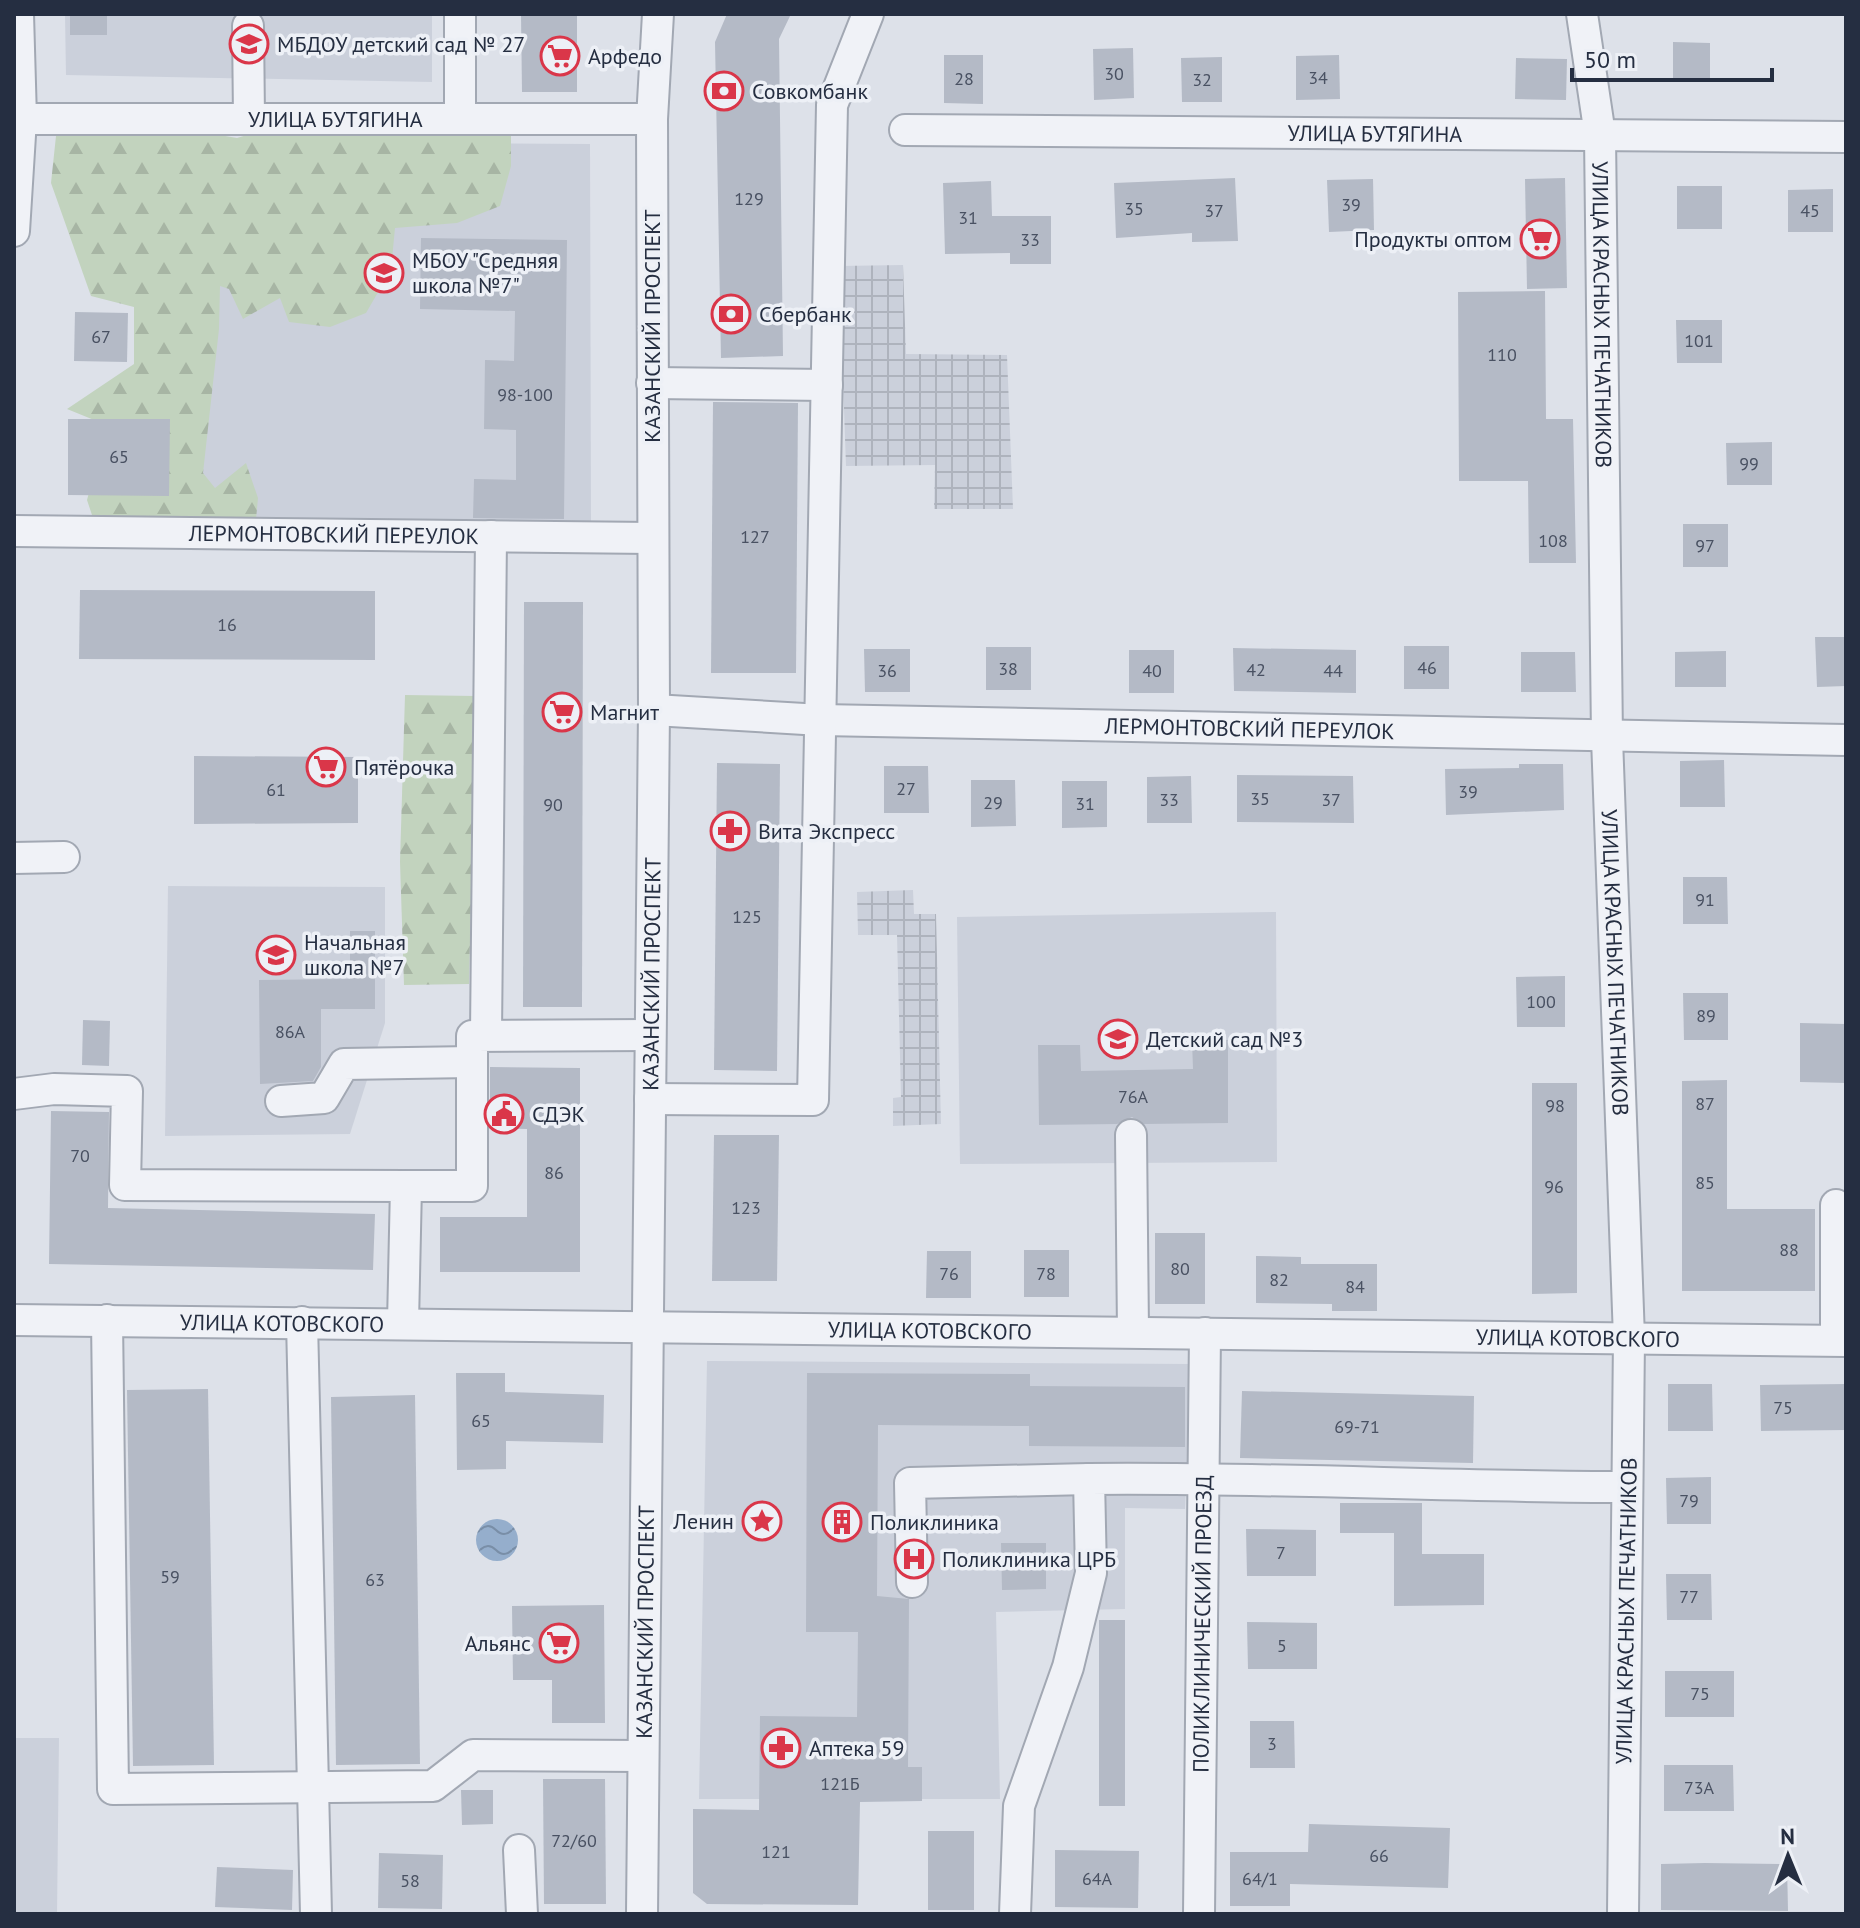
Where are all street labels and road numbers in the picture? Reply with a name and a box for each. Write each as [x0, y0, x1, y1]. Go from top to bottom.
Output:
street label: УЛИЦА БУТЯГИНА [248, 105, 423, 133]
street label: УЛИЦА БУТЯГИНА [1288, 119, 1463, 148]
street label: УЛИЦА КРАСНЫХ ПЕЧАТНИКОВ [1586, 161, 1618, 468]
street label: КАЗАНСКИЙ ПРОСПЕКТ [638, 209, 666, 443]
street label: ЛЕРМОНТОВСКИЙ ПЕРЕУЛОК [188, 519, 479, 550]
street label: ЛЕРМОНТОВСКИЙ ПЕРЕУЛОК [1103, 712, 1395, 745]
street label: УЛИЦА КРАСНЫХ ПЕЧАТНИКОВ [1596, 809, 1635, 1116]
street label: КАЗАНСКИЙ ПРОСПЕКТ [636, 857, 667, 1091]
street label: УЛИЦА КОТОВСКОГО [180, 1308, 384, 1338]
street label: УЛИЦА КОТОВСКОГО [828, 1315, 1032, 1346]
street label: УЛИЦА КОТОВСКОГО [1476, 1323, 1680, 1353]
street label: УЛИЦА КРАСНЫХ ПЕЧАТНИКОВ [1609, 1457, 1643, 1765]
street label: ПОЛИКЛИНИЧЕСКИЙ ПРОЕЗД [1186, 1475, 1218, 1773]
street label: КАЗАНСКИЙ ПРОСПЕКТ [630, 1505, 660, 1739]

